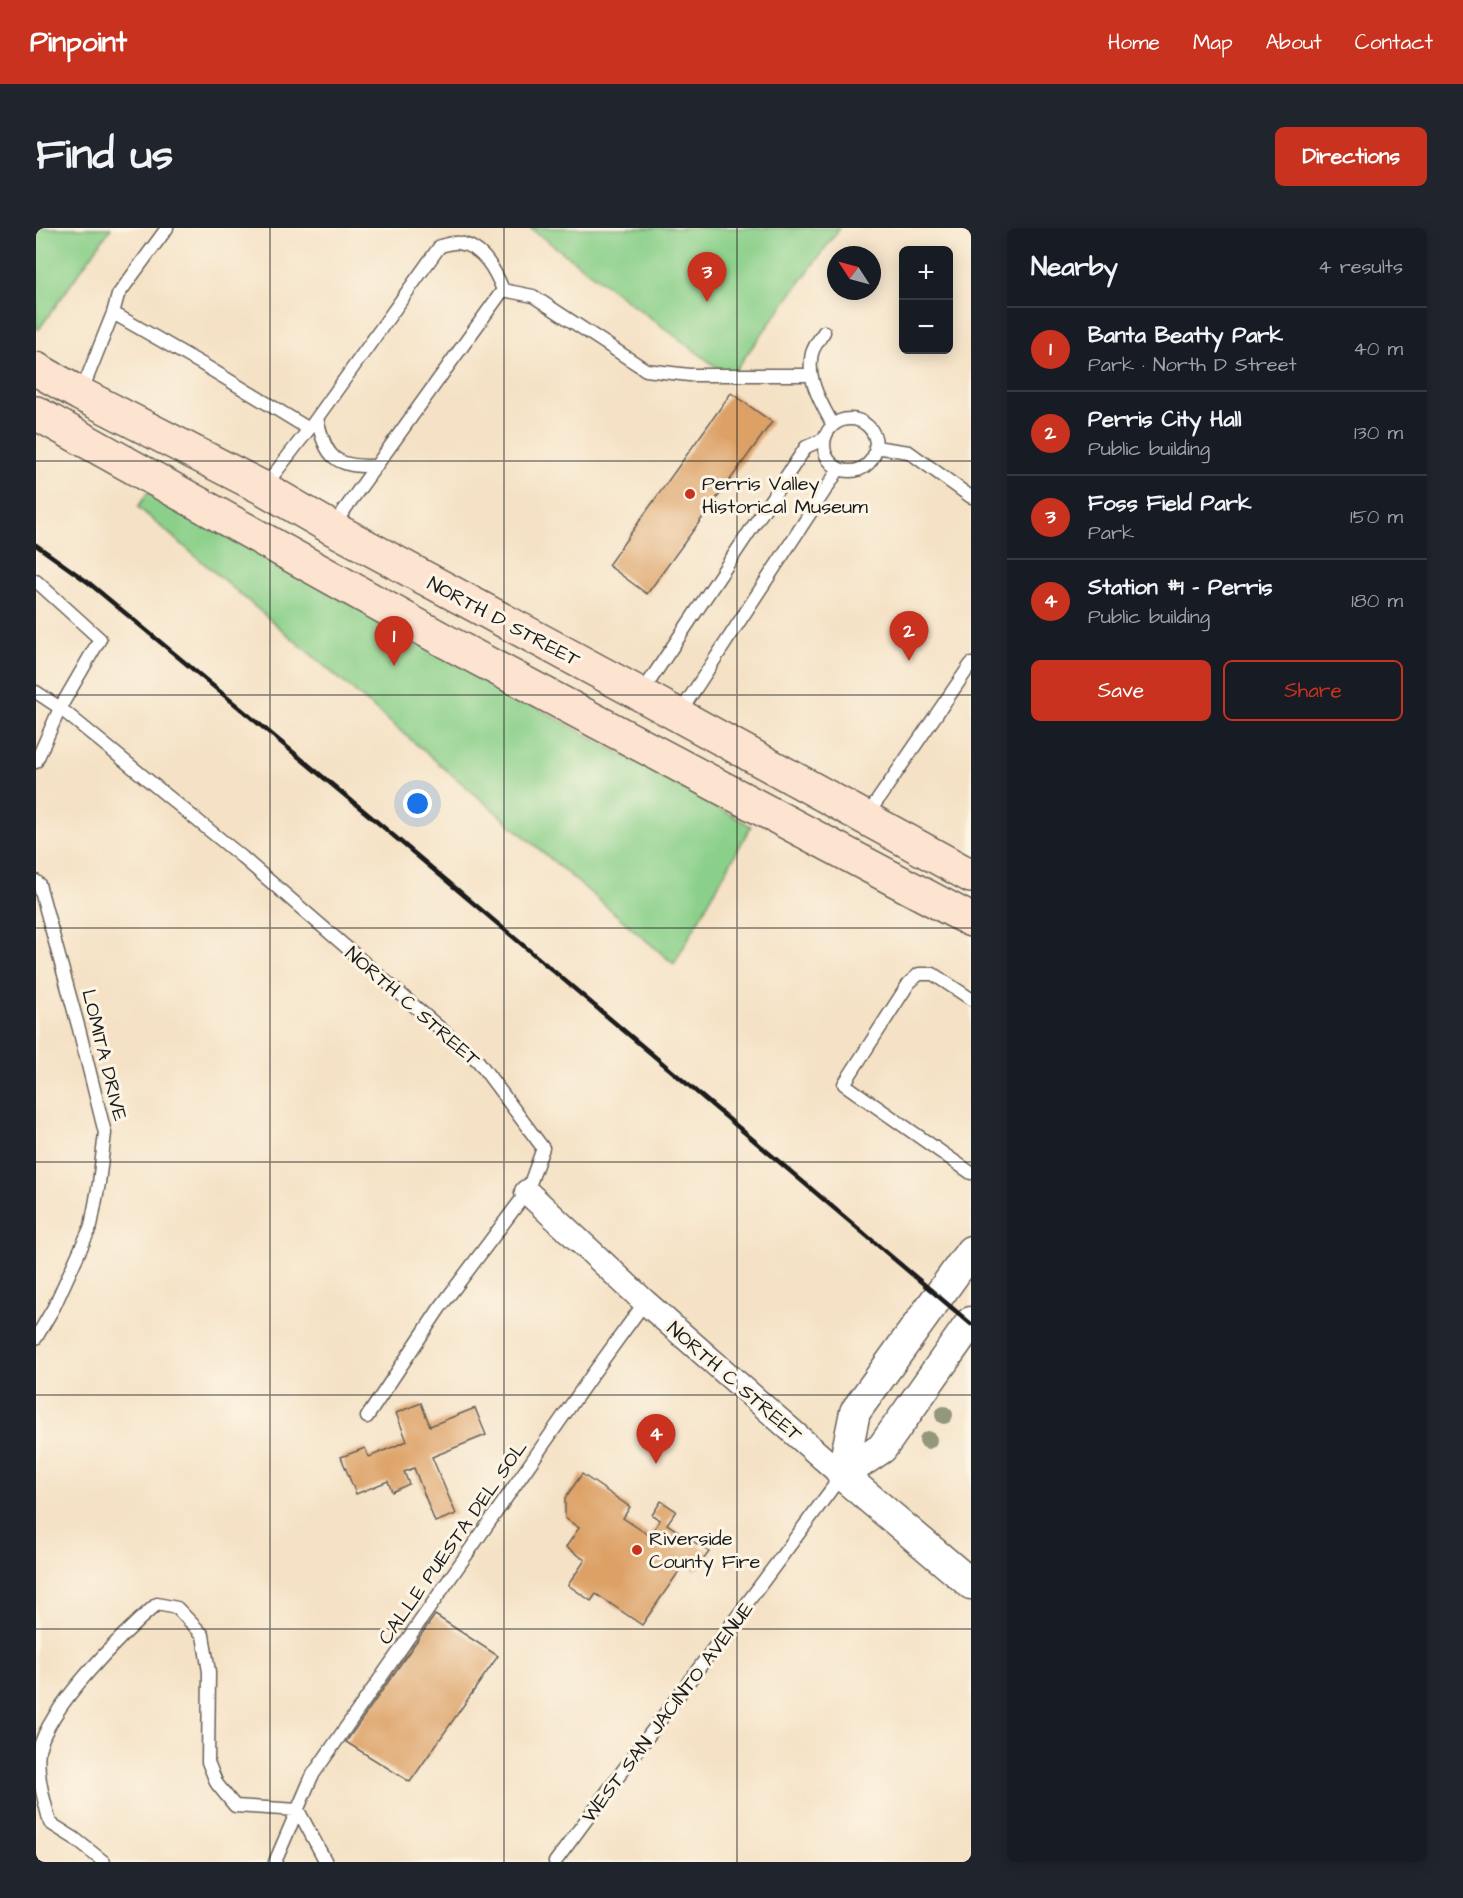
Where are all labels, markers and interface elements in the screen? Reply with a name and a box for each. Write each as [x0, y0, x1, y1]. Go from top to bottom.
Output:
text: Pinpoint [30, 23, 127, 62]
text: Home [1108, 28, 1160, 57]
text: Map [1193, 28, 1233, 57]
text: About [1266, 28, 1322, 57]
text: Contact [1355, 28, 1433, 57]
text: Find us [36, 127, 173, 185]
button: Directions [1275, 127, 1427, 186]
north arrow [827, 246, 881, 300]
map controls [899, 246, 953, 354]
button: + [899, 246, 953, 300]
text: Nearby [1031, 249, 1118, 285]
pin: 3 [688, 253, 726, 302]
text: 4 results [1318, 253, 1403, 281]
button: − [899, 300, 953, 354]
text: Banta Beatty Park [1088, 320, 1283, 351]
text: 1 [1049, 335, 1052, 363]
text: 40 m [1353, 335, 1403, 363]
text: Park · North D Street [1088, 351, 1297, 379]
text: Perris City Hall [1088, 404, 1242, 435]
text: 2 [1045, 419, 1056, 447]
text: 130 m [1354, 419, 1403, 447]
text: Public building [1088, 435, 1210, 463]
place label: Perris Valley Historical Museum [702, 470, 868, 521]
marker: Perris Valley Historical Museum [683, 487, 697, 501]
text: Foss Field Park [1088, 488, 1251, 519]
text: 3 [1045, 503, 1056, 531]
text: 150 m [1350, 503, 1403, 531]
text: Park [1088, 519, 1134, 547]
street label: NORTH D STREET [422, 570, 585, 674]
text: Station #1 - Perris [1088, 572, 1273, 603]
text: 4 [1044, 587, 1057, 615]
text: 180 m [1351, 587, 1403, 615]
text: Public building [1088, 603, 1210, 631]
pin: 2 [890, 612, 928, 661]
pin: 1 [374, 616, 414, 666]
button: Save [1031, 660, 1211, 721]
button: Share [1223, 660, 1403, 721]
your location [403, 789, 432, 818]
street label: NORTH C STREET [339, 940, 486, 1074]
street label: LOMITA DRIVE [74, 986, 134, 1124]
street label: NORTH C STREET [661, 1315, 808, 1449]
pin: 4 [636, 1414, 676, 1464]
street label: CALLE PUESTA DEL SOL [372, 1435, 534, 1650]
place label: Riverside County Fire [649, 1525, 761, 1577]
marker: Riverside County Fire [630, 1543, 644, 1557]
street label: WEST SAN JACINTO AVENUE [575, 1596, 760, 1829]

